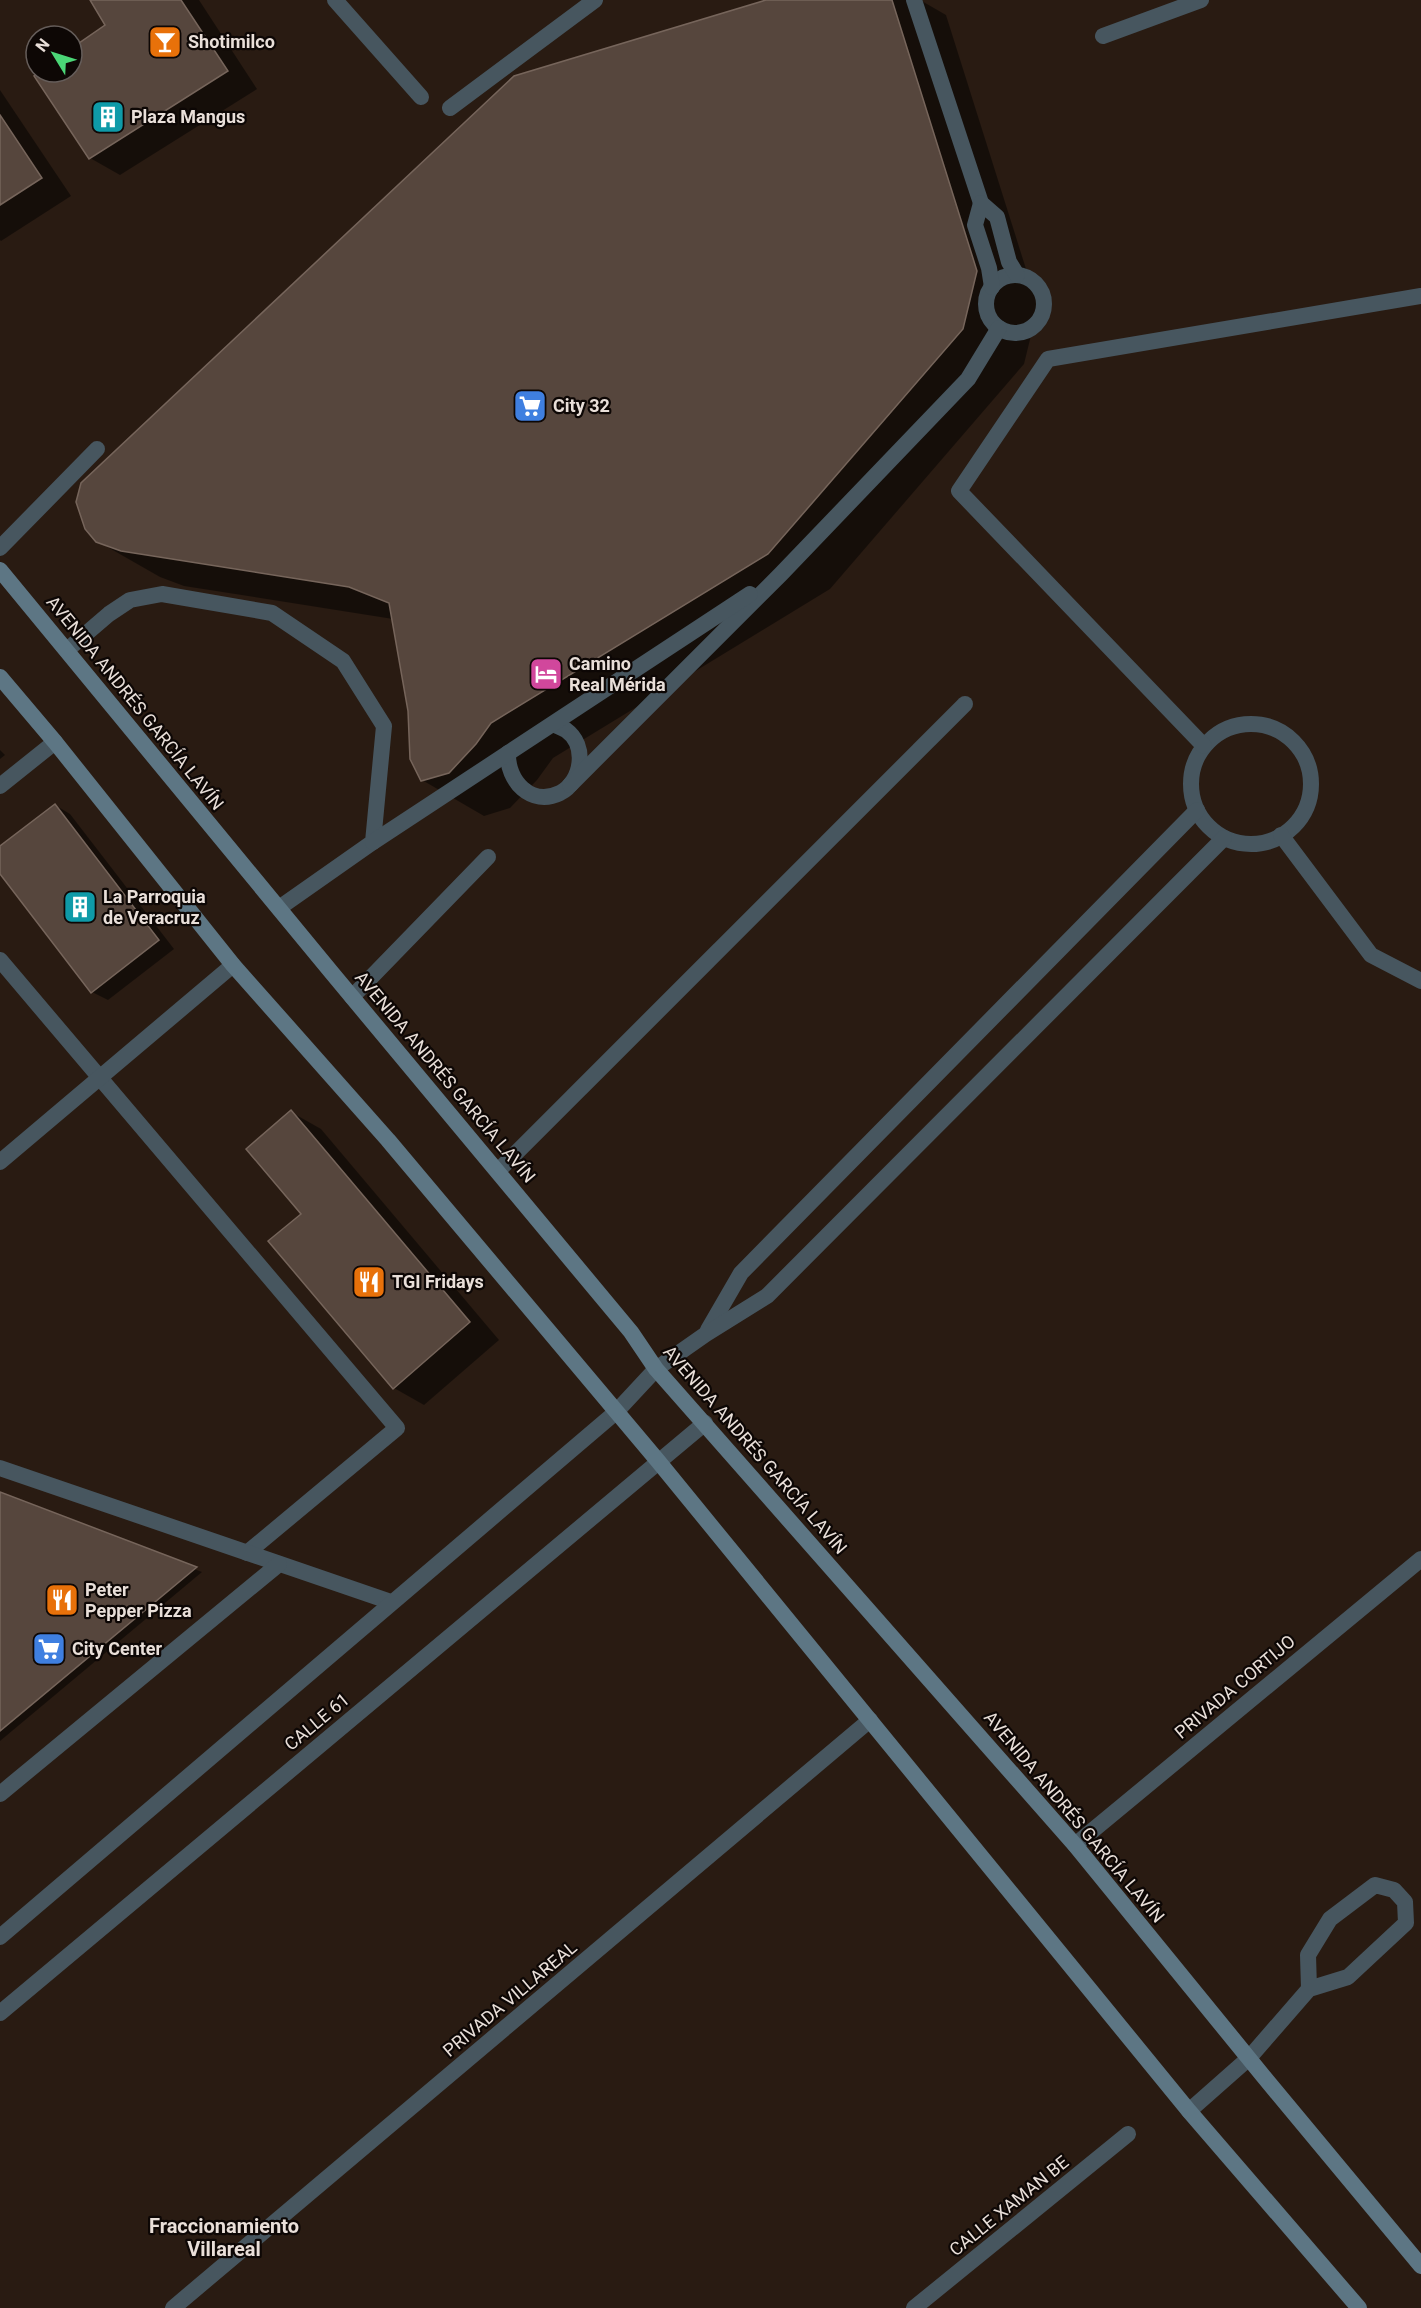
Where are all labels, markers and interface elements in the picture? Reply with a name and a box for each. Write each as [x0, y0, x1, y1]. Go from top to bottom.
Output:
north arrow [24, 24, 84, 84]
bar icon: Shotimilco [147, 24, 183, 60]
place label: Shotimilco [188, 31, 275, 52]
text: N [32, 35, 54, 55]
building icon: Plaza Mangus [90, 99, 126, 135]
place label: Plaza Mangus [131, 106, 245, 127]
supermarket icon: City 32 [512, 388, 548, 424]
place label: City 32 [553, 395, 610, 416]
street label: AVENIDA ANDRÉS GARCÍA LAVÍN [43, 591, 228, 814]
place label: Camino Real Mérida [569, 653, 666, 695]
hotel icon: Camino Real Mérida [528, 656, 564, 692]
place label: La Parroquia de Veracruz [103, 886, 206, 928]
building icon: La Parroquia de Veracruz [62, 889, 98, 925]
street label: AVENIDA ANDRÉS GARCÍA LAVÍN [351, 967, 540, 1187]
restaurant icon: TGI Fridays [351, 1264, 387, 1300]
place label: TGI Fridays [392, 1271, 484, 1292]
street label: AVENIDA ANDRÉS GARCÍA LAVÍN [659, 1341, 852, 1558]
place label: Peter Pepper Pizza [85, 1579, 192, 1621]
restaurant icon: Peter Pepper Pizza [44, 1582, 80, 1618]
street label: PRIVADA CORTIJO [1170, 1630, 1299, 1743]
supermarket icon: City Center [31, 1631, 67, 1667]
place label: City Center [72, 1638, 163, 1659]
street label: CALLE 61 [280, 1689, 353, 1755]
street label: AVENIDA ANDRÉS GARCÍA LAVÍN [980, 1707, 1169, 1927]
street label: PRIVADA VILLAREAL [439, 1936, 581, 2061]
street label: CALLE XAMAN BE [945, 2151, 1072, 2260]
district label: Fraccionamiento Villareal [149, 2214, 299, 2261]

